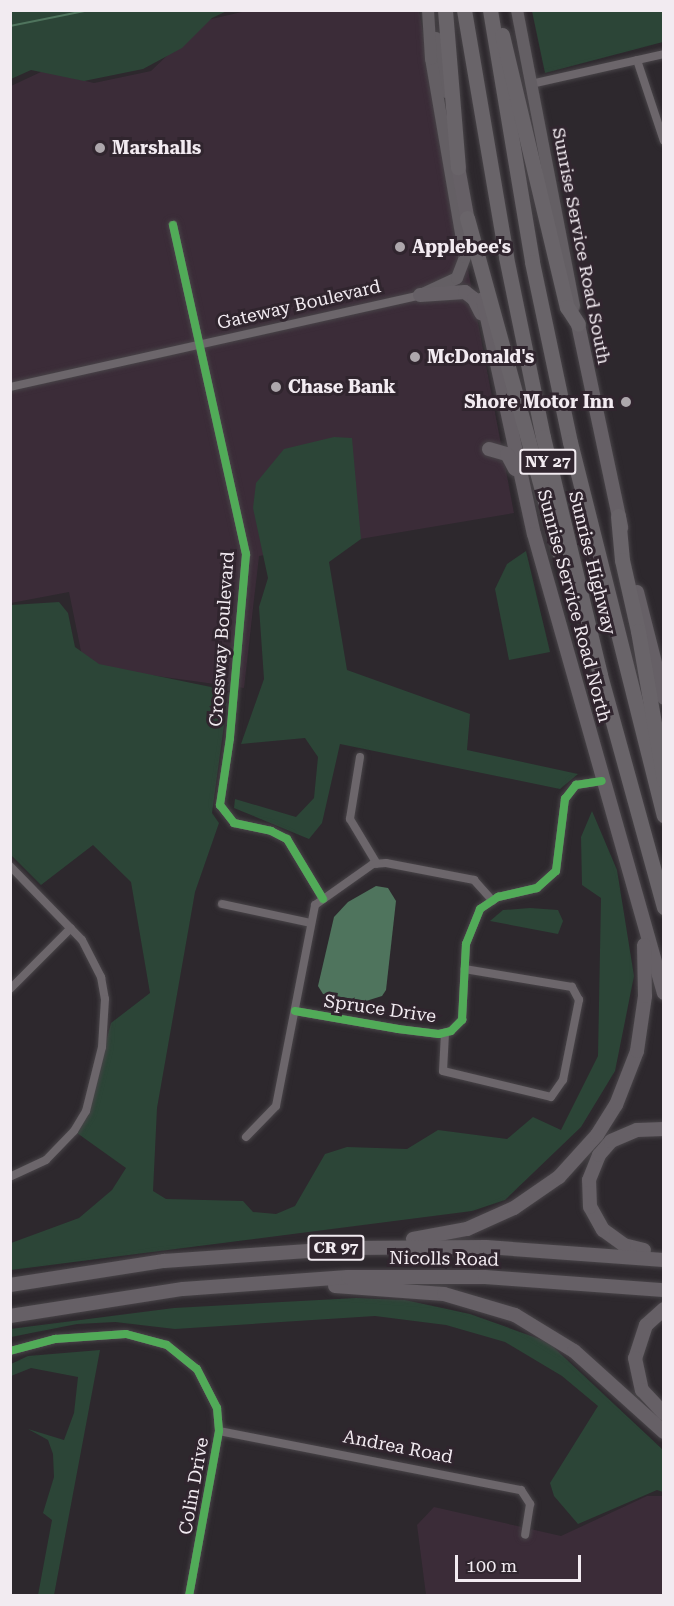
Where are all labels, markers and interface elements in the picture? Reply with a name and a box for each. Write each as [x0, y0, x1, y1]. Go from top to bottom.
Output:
street label: Sunrise Service Road South [547, 126, 615, 366]
place label: Marshalls [112, 137, 201, 159]
marker: Marshalls [93, 141, 107, 155]
place label: Applebee's [412, 236, 511, 258]
marker: Applebee's [393, 240, 407, 254]
street label: Gateway Boulevard [215, 276, 383, 334]
place label: McDonald's [427, 346, 534, 368]
marker: McDonald's [408, 350, 422, 364]
place label: Chase Bank [288, 376, 396, 398]
marker: Chase Bank [269, 380, 283, 394]
place label: Shore Motor Inn [464, 391, 614, 413]
marker: Shore Motor Inn [619, 395, 633, 409]
road number: NY 27 [518, 449, 578, 475]
street label: Sunrise Service Road North [533, 487, 615, 725]
street label: Sunrise Highway [564, 489, 620, 637]
street label: Crossway Boulevard [205, 551, 239, 727]
street label: Spruce Drive [322, 990, 438, 1028]
road number: CR 97 [306, 1235, 366, 1261]
street label: Nicolls Road [389, 1247, 499, 1271]
street label: Andrea Road [341, 1426, 455, 1468]
street label: Colin Drive [175, 1436, 213, 1536]
scale bar [458, 1543, 584, 1581]
text: 100 m [466, 1555, 517, 1576]

